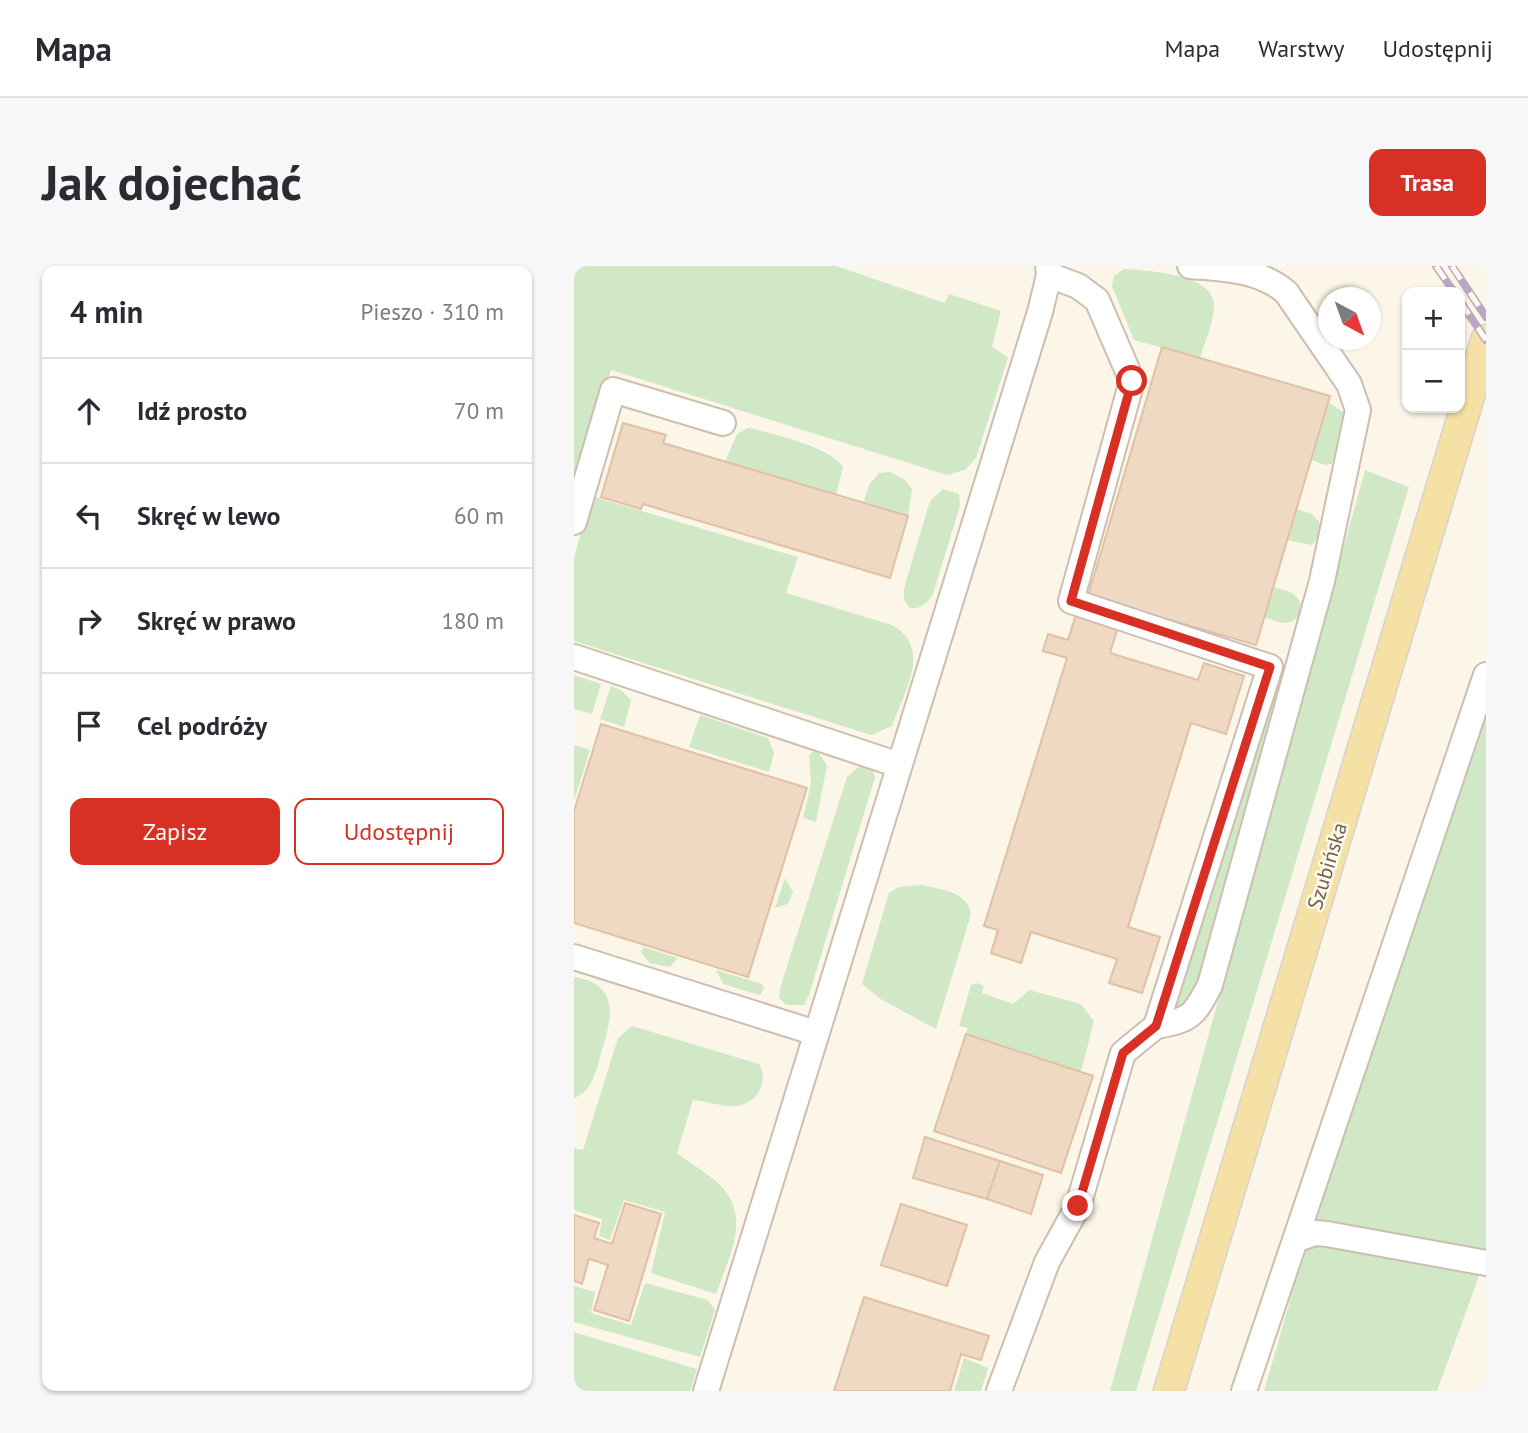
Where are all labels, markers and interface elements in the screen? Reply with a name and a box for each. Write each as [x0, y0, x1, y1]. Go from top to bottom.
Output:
text: Mapa [35, 27, 112, 70]
text: Mapa [1165, 33, 1220, 64]
text: Warstwy [1258, 33, 1344, 64]
text: Udostępnij [1382, 33, 1493, 64]
button: Trasa [1369, 149, 1486, 216]
text: Jak dojechać [42, 150, 302, 214]
north arrow [1318, 287, 1381, 350]
map controls [1402, 287, 1465, 413]
button: + [1402, 287, 1465, 350]
text: 4 min [70, 292, 143, 331]
text: Pieszo · 310 m [361, 297, 504, 326]
button: − [1402, 350, 1465, 413]
route start [1116, 365, 1147, 396]
icon: ahead [70, 392, 108, 430]
text: Idź prosto [137, 394, 247, 427]
text: 70 m [454, 396, 504, 425]
icon: left [70, 497, 108, 535]
text: Skręć w lewo [137, 499, 281, 532]
text: 60 m [454, 501, 504, 530]
icon: right [70, 602, 108, 640]
text: Skręć w prawo [137, 604, 296, 637]
text: 180 m [442, 606, 504, 635]
icon: arrive [70, 707, 108, 745]
text: Cel podróży [137, 709, 267, 742]
button: Zapisz [70, 798, 280, 865]
button: Udostępnij [294, 798, 504, 865]
street label: Szubińska [1301, 819, 1353, 913]
route end [1062, 1190, 1093, 1221]

